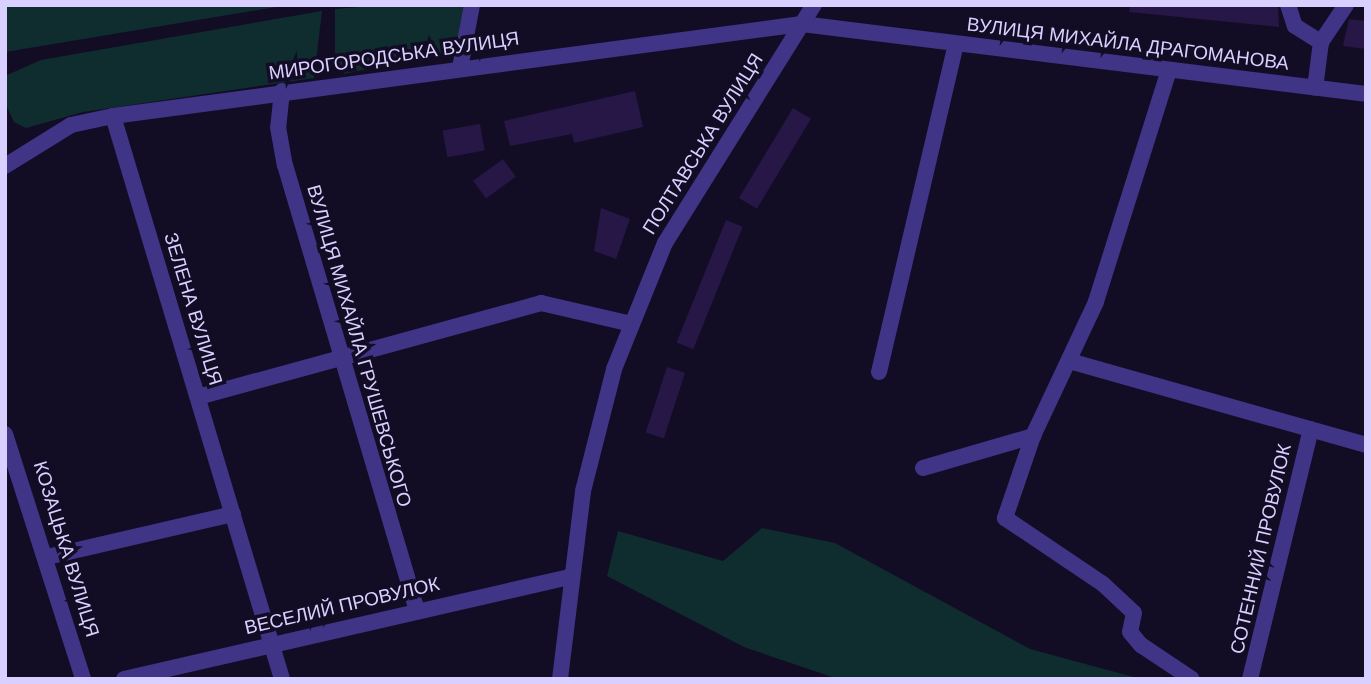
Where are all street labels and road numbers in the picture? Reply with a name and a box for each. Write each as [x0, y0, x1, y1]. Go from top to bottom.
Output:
street label: ВУЛИЦЯ МИХАЙЛА ДРАГОМАНОВА [966, 13, 1290, 75]
street label: МИРОГОРОДСЬКА ВУЛИЦЯ [267, 27, 521, 85]
street label: ПОЛТАВСЬКА ВУЛИЦЯ [638, 49, 768, 239]
street label: ВУЛИЦЯ МИХАЙЛА ГРУШЕВСЬКОГО [302, 182, 416, 510]
street label: ЗЕЛЕНА ВУЛИЦЯ [159, 230, 227, 388]
street label: СОТЕННИЙ ПРОВУЛОК [1226, 442, 1296, 656]
street label: КОЗАЦЬКА ВУЛИЦЯ [28, 458, 104, 640]
street label: ВЕСЕЛИЙ ПРОВУЛОК [242, 572, 442, 640]

